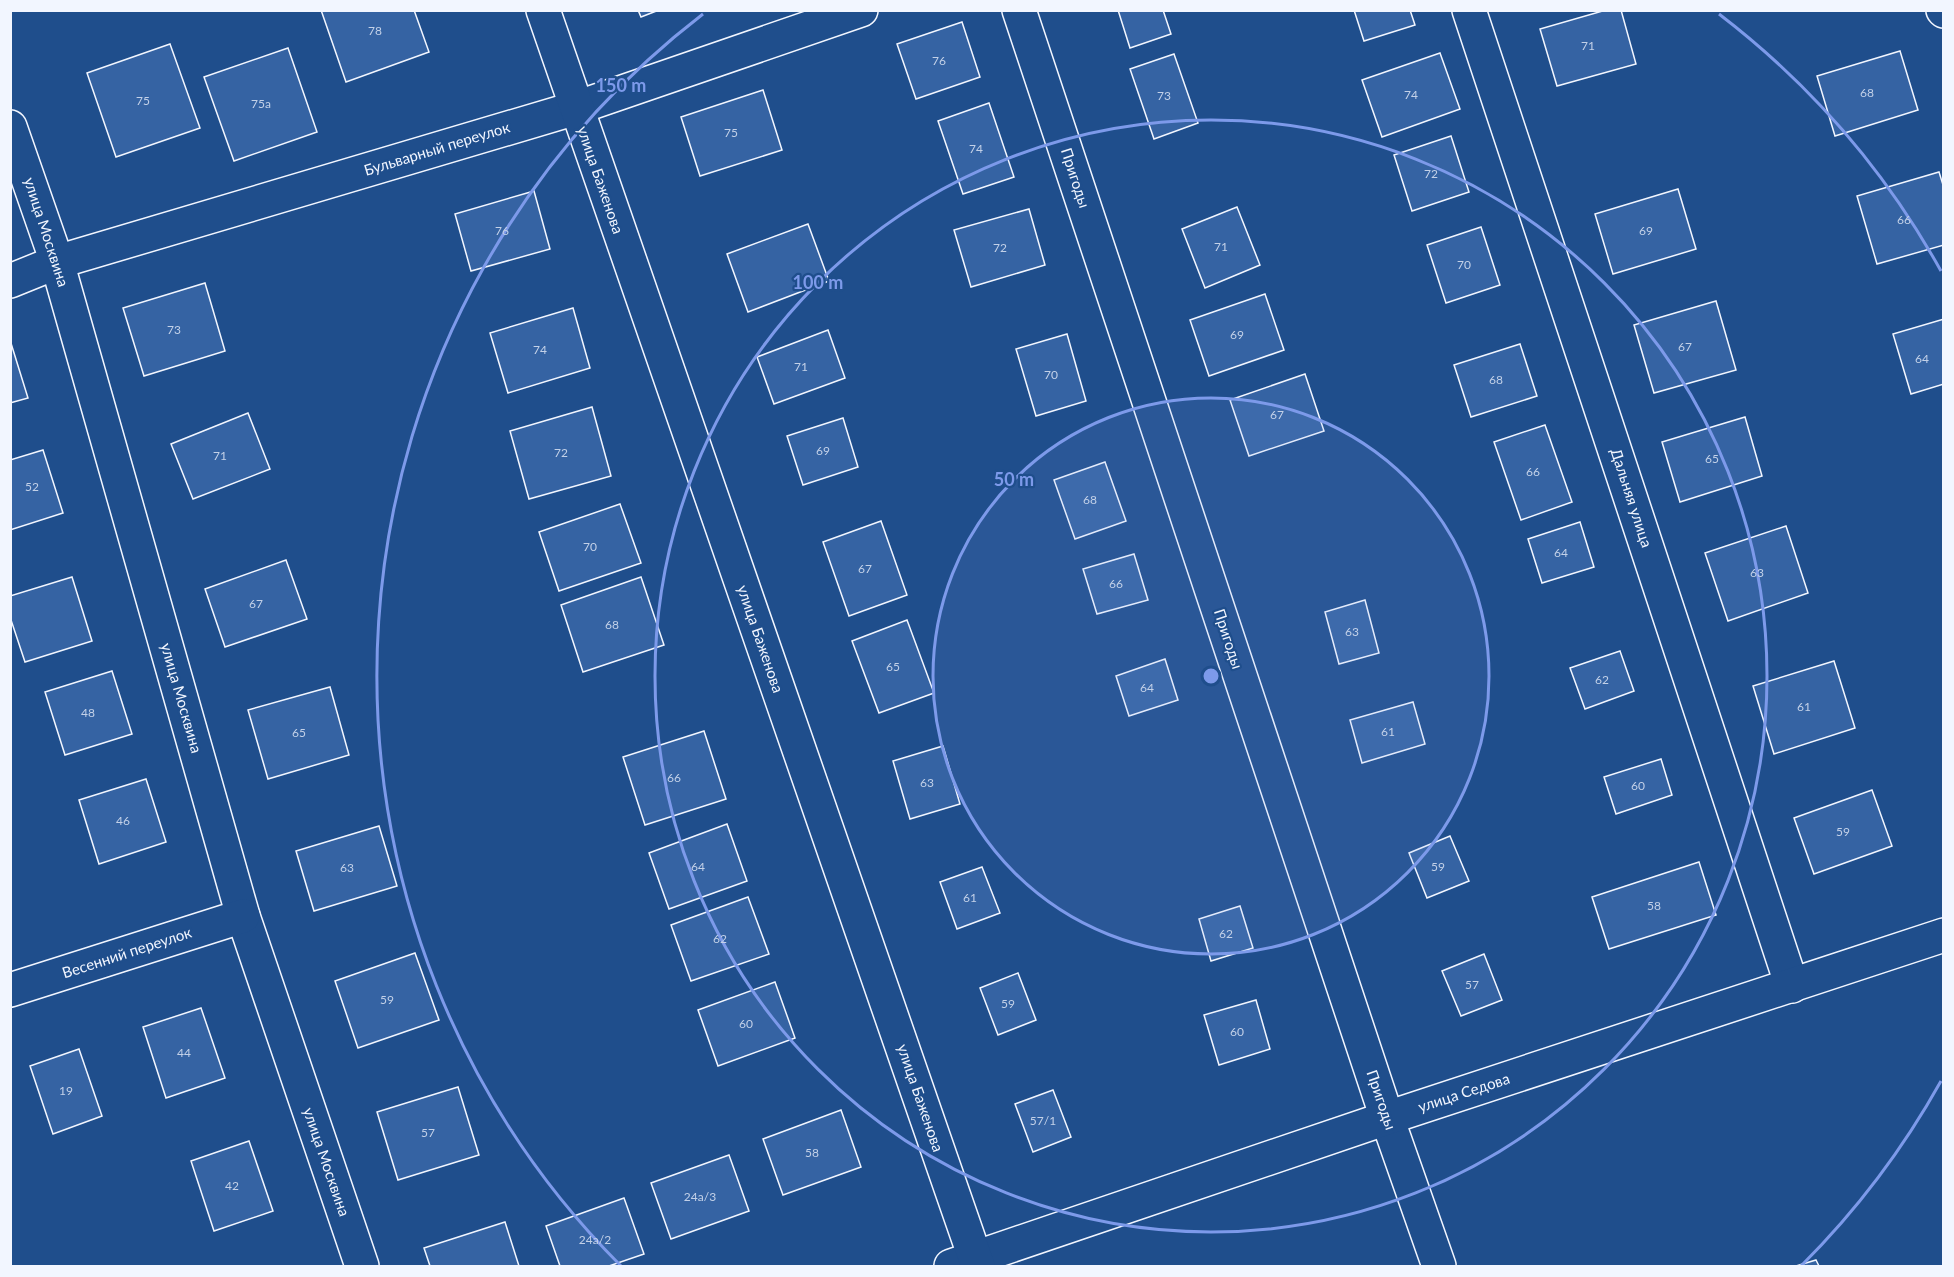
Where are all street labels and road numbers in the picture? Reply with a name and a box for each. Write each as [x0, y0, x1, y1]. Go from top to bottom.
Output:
street label: Бульварный переулок [362, 117, 512, 179]
street label: улица Баженова [574, 123, 628, 236]
street label: Пригоды [1058, 145, 1094, 210]
street label: улица Москвина [21, 175, 73, 289]
street label: Дальняя улица [1607, 446, 1656, 550]
street label: улица Баженова [734, 582, 788, 695]
street label: Пригоды [1211, 606, 1247, 671]
street label: улица Москвина [158, 640, 206, 755]
street label: Весенний переулок [60, 923, 194, 981]
street label: улица Баженова [894, 1041, 948, 1154]
street label: Пригоды [1363, 1067, 1401, 1132]
street label: улица Седова [1416, 1069, 1512, 1115]
street label: улица Москвина [300, 1105, 354, 1218]

